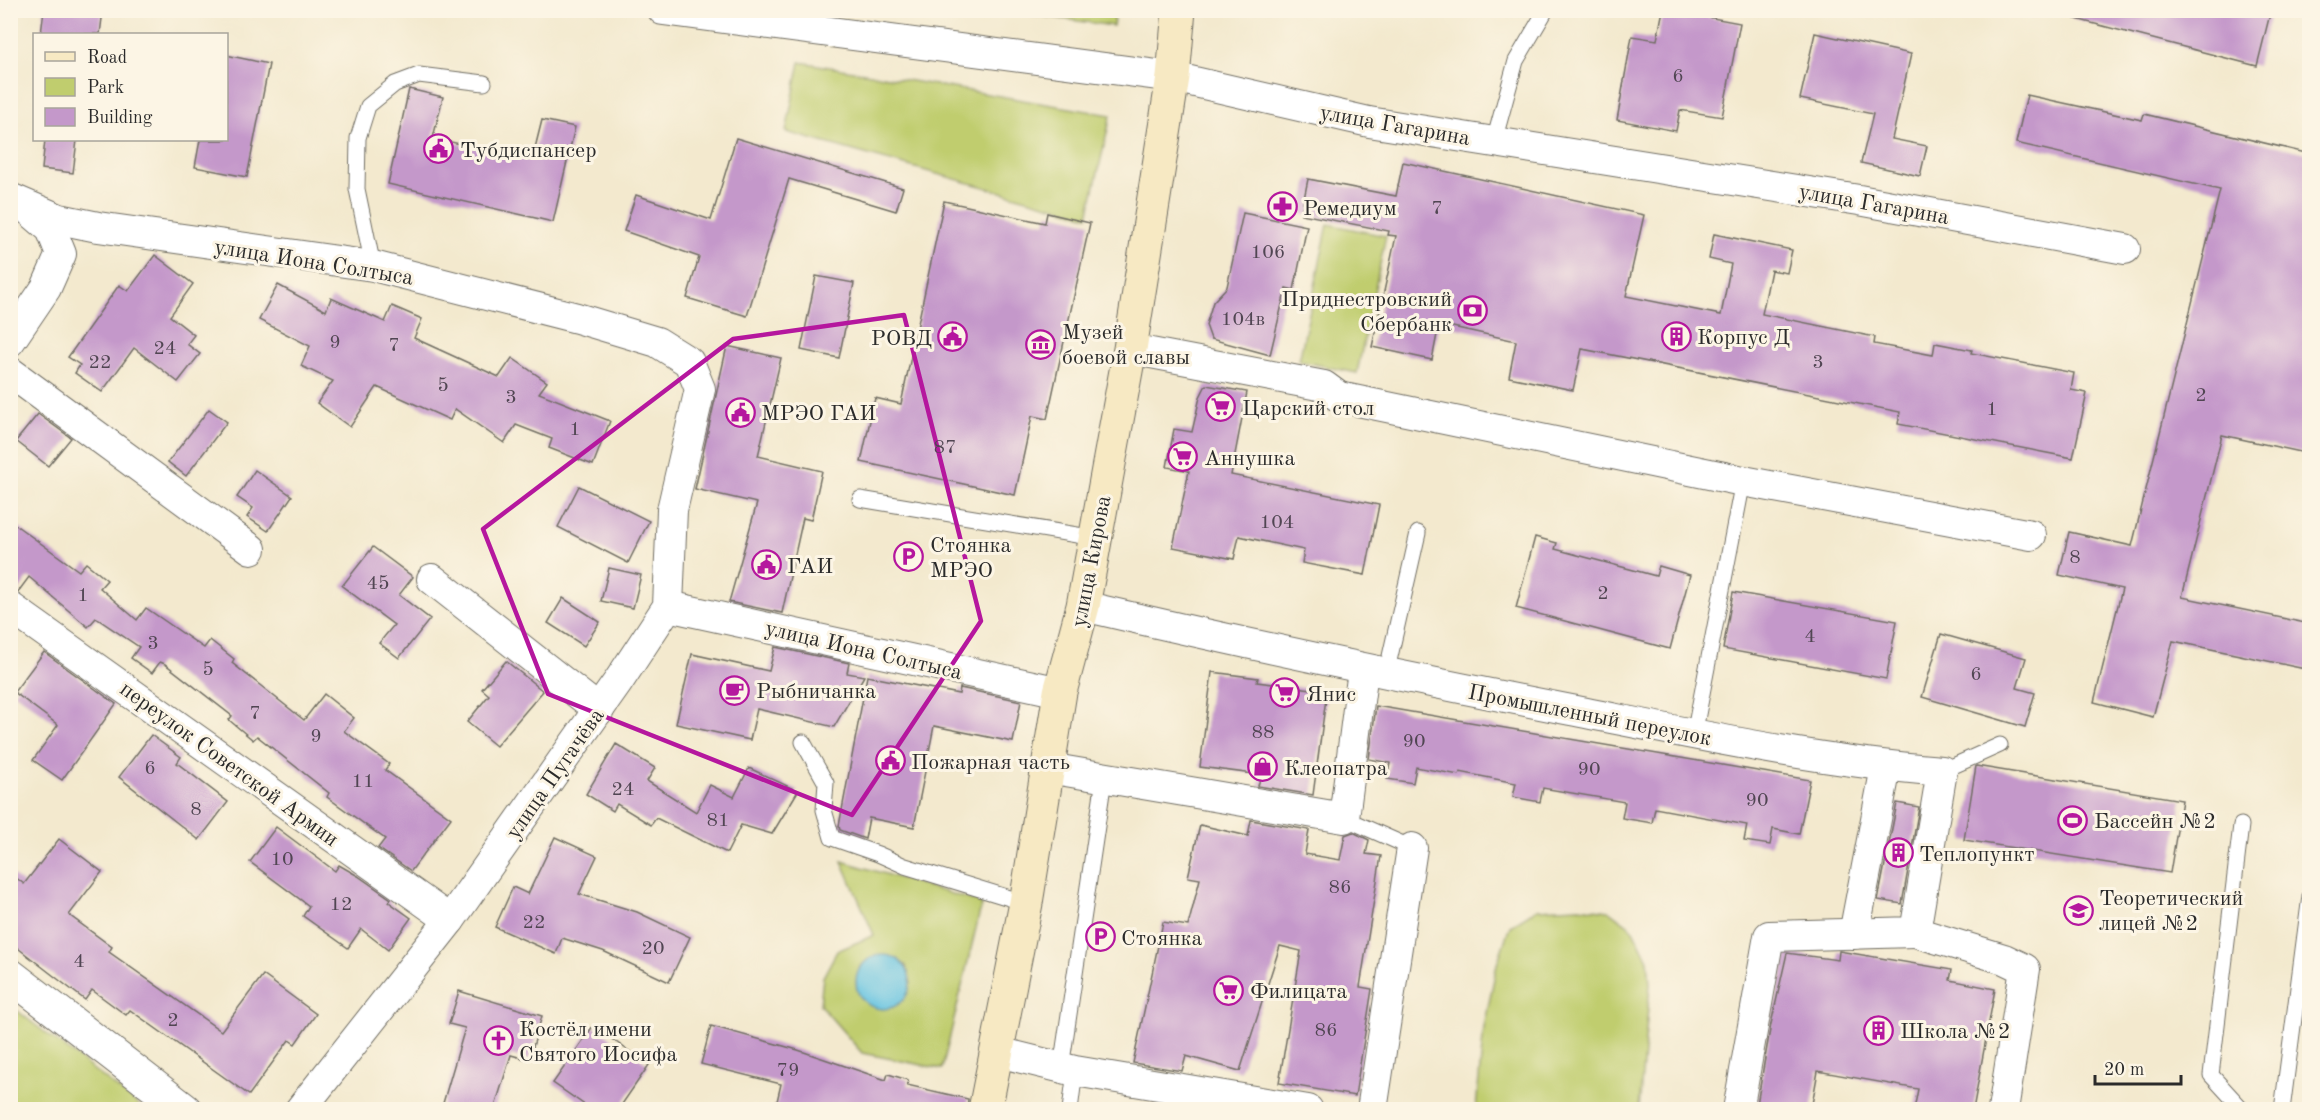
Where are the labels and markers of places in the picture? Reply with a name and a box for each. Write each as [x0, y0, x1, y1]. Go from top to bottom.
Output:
public building icon: Тубдиспансер [423, 133, 455, 165]
place label: Тубдиспансер [460, 140, 597, 162]
pharmacy icon: Ремедиум [1266, 191, 1298, 223]
place label: Ремедиум [1303, 198, 1397, 220]
place label: Приднестровский Сбербанк [1281, 289, 1452, 336]
bank icon: Приднестровский Сбербанк [1457, 295, 1489, 327]
building icon: Корпус Д [1660, 320, 1692, 352]
public building icon: РОВД [937, 321, 969, 353]
place label: Музей боевой славы [1062, 322, 1190, 369]
place label: Корпус Д [1697, 327, 1790, 349]
place label: РОВД [871, 328, 932, 350]
museum icon: Музей боевой славы [1025, 328, 1057, 360]
supermarket icon: Царский стол [1205, 391, 1237, 423]
public building icon: МРЭО ГАИ [724, 396, 756, 428]
place label: Царский стол [1242, 398, 1374, 420]
place label: МРЭО ГАИ [761, 403, 876, 425]
supermarket icon: Аннушка [1167, 441, 1199, 473]
place label: Аннушка [1204, 448, 1295, 470]
place label: Стоянка МРЭО [930, 535, 1012, 582]
parking icon: Стоянка МРЭО [893, 541, 925, 573]
public building icon: ГАИ [750, 549, 782, 581]
place label: ГАИ [787, 556, 833, 578]
cafe icon: Рыбничанка [719, 674, 751, 706]
supermarket icon: Янис [1269, 677, 1301, 709]
place label: Рыбничанка [756, 681, 876, 703]
place label: Янис [1306, 684, 1356, 706]
public building icon: Пожарная часть [874, 745, 906, 777]
shop icon: Клеопатра [1247, 751, 1279, 783]
place label: Пожарная часть [911, 752, 1070, 774]
place label: Клеопатра [1284, 758, 1388, 780]
sports icon: Бассейн №2 [2057, 804, 2089, 836]
place label: Бассейн №2 [2094, 811, 2216, 833]
building icon: Теплопункт [1882, 837, 1914, 869]
place label: Теплопункт [1919, 844, 2035, 866]
place label: Теоретический лицей №2 [2099, 888, 2243, 935]
school or university icon: Теоретический лицей №2 [2062, 894, 2094, 926]
parking icon: Стоянка [1084, 921, 1116, 953]
place label: Стоянка [1121, 928, 1203, 950]
supermarket icon: Филицата [1213, 974, 1245, 1006]
place label: Филицата [1250, 981, 1348, 1003]
building icon: Школа №2 [1863, 1014, 1895, 1046]
place label: Костёл имени Святого Иосифа [519, 1019, 677, 1066]
place label: Школа №2 [1900, 1021, 2011, 1043]
church icon: Костёл имени Святого Иосифа [482, 1025, 514, 1057]

